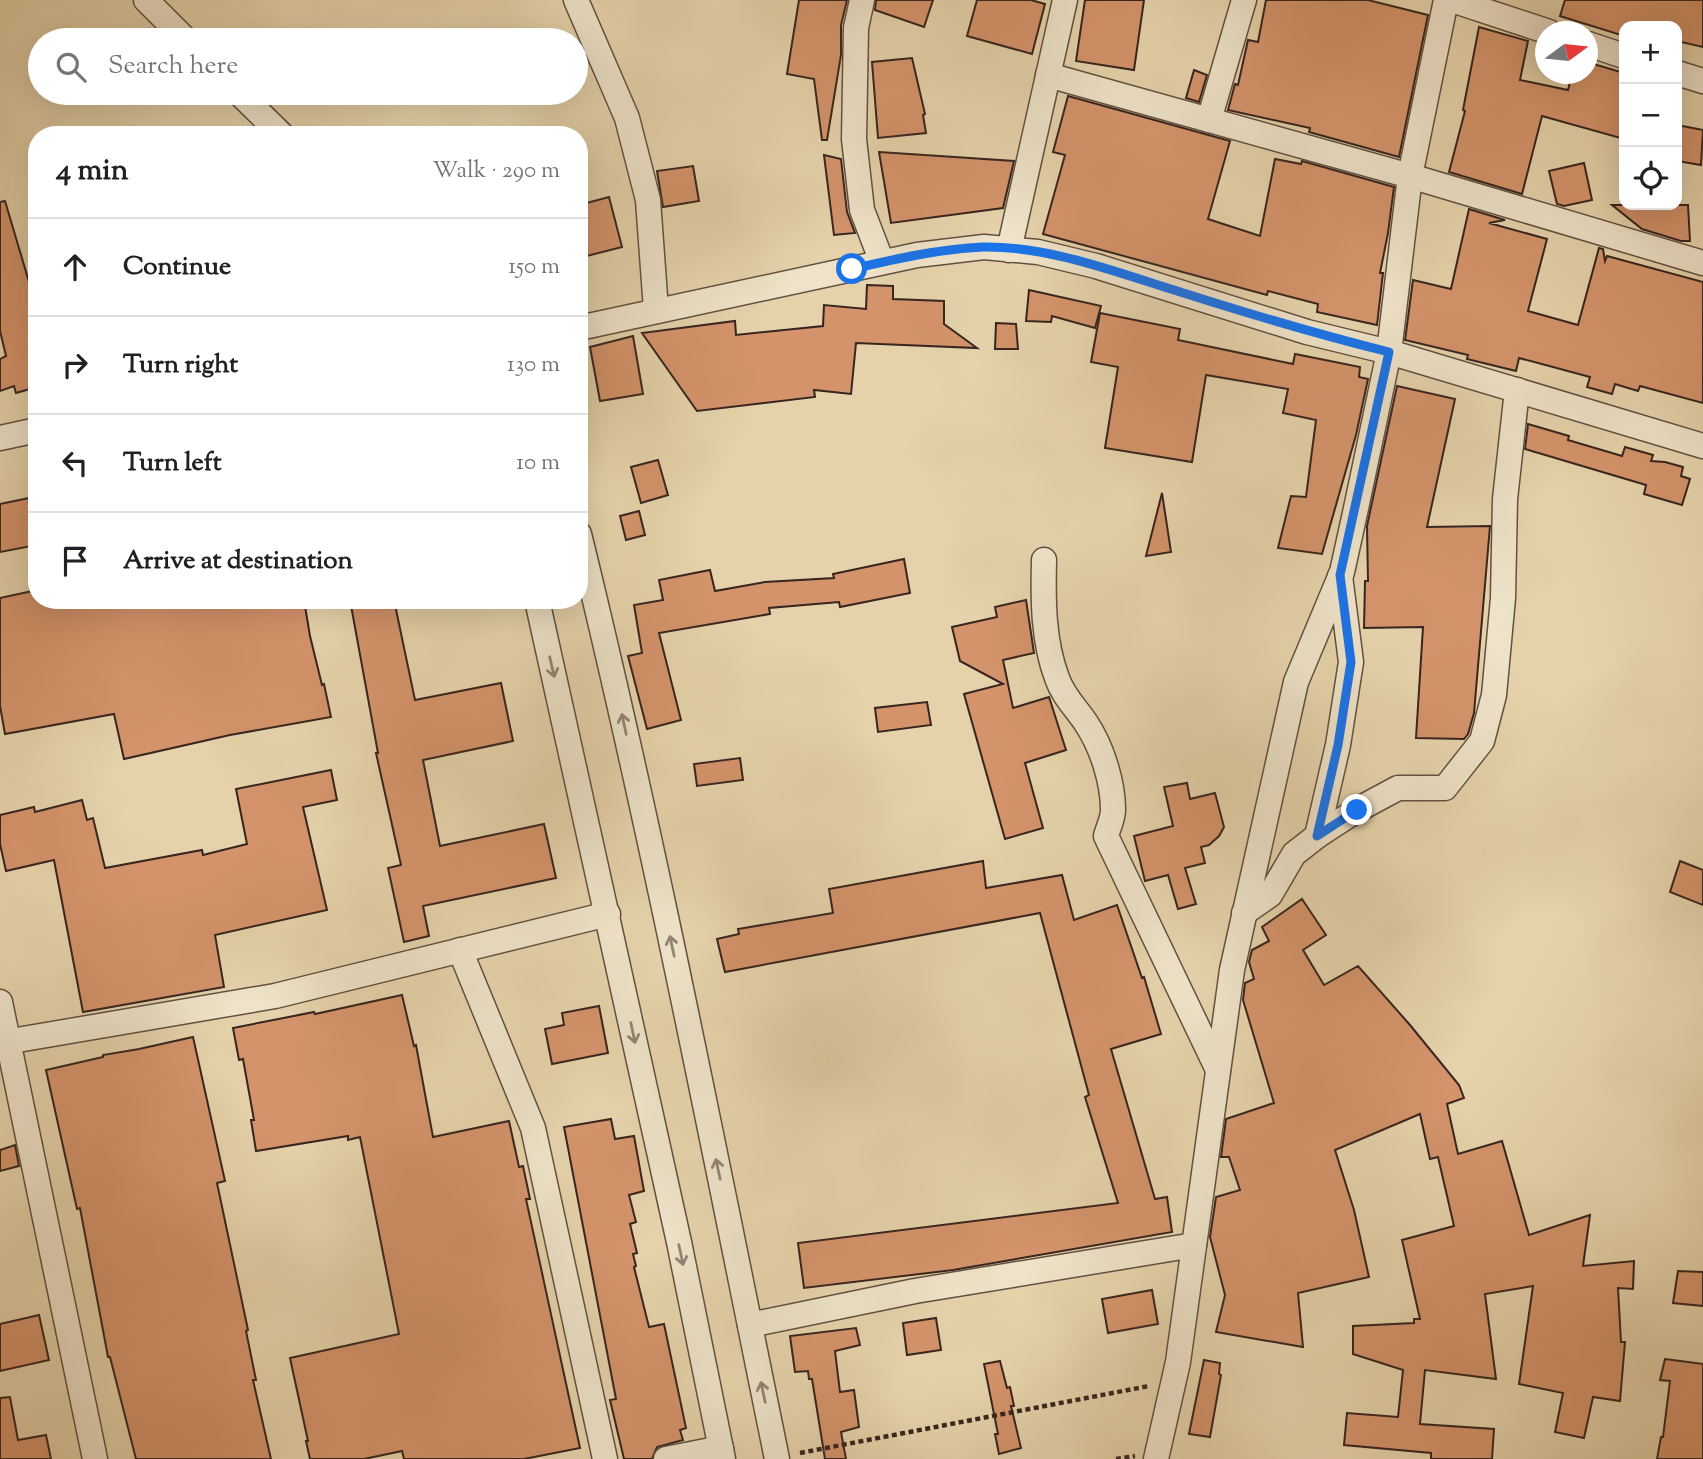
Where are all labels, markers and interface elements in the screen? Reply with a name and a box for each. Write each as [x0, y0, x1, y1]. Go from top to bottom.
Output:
north arrow [1535, 21, 1598, 84]
map controls [1619, 21, 1682, 210]
button: + [1619, 21, 1682, 84]
search box [28, 28, 588, 105]
icon: search [52, 48, 90, 86]
text: Search here [108, 48, 238, 85]
button: − [1619, 84, 1682, 147]
button: locate [1619, 147, 1682, 210]
text: 4 min [56, 150, 129, 193]
text: Walk · 290 m [432, 155, 560, 188]
icon: ahead [56, 248, 94, 286]
text: Continue [123, 249, 231, 286]
text: 150 m [508, 251, 560, 284]
route start [836, 253, 867, 284]
icon: right [56, 346, 94, 384]
text: Turn right [123, 347, 238, 384]
text: 130 m [507, 349, 560, 382]
icon: left [56, 444, 94, 482]
text: Turn left [123, 445, 222, 482]
text: 10 m [516, 447, 560, 480]
icon: arrive [56, 542, 94, 580]
text: Arrive at destination [123, 543, 353, 580]
one-way arrow [546, 655, 560, 678]
one-way arrow [616, 713, 630, 736]
route end [1341, 794, 1372, 825]
one-way arrow [664, 936, 677, 958]
one-way arrow [628, 1021, 641, 1043]
one-way arrow [710, 1158, 724, 1181]
one-way arrow [675, 1243, 689, 1266]
one-way arrow [756, 1381, 770, 1404]

